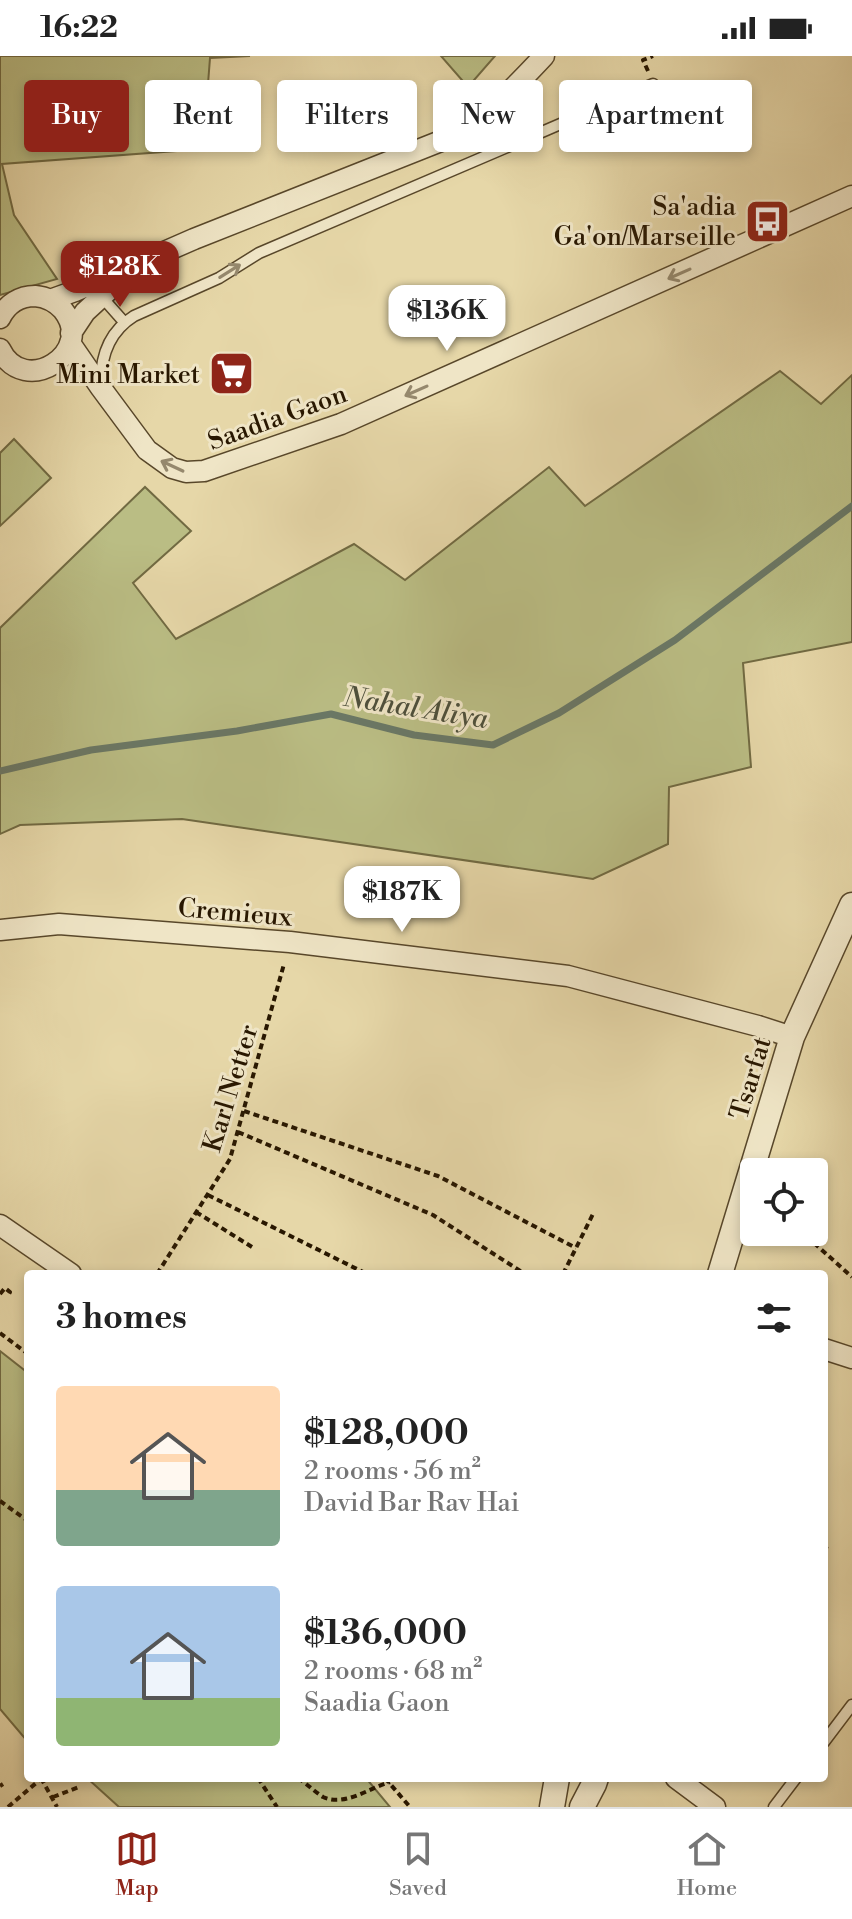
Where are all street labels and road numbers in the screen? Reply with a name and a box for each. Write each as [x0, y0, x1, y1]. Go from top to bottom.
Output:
street label: Saadia Gaon [203, 378, 351, 458]
street label: Cremieux [176, 892, 294, 934]
street label: Karl Netter [196, 1021, 266, 1156]
street label: Tsarfat [723, 1033, 779, 1124]

